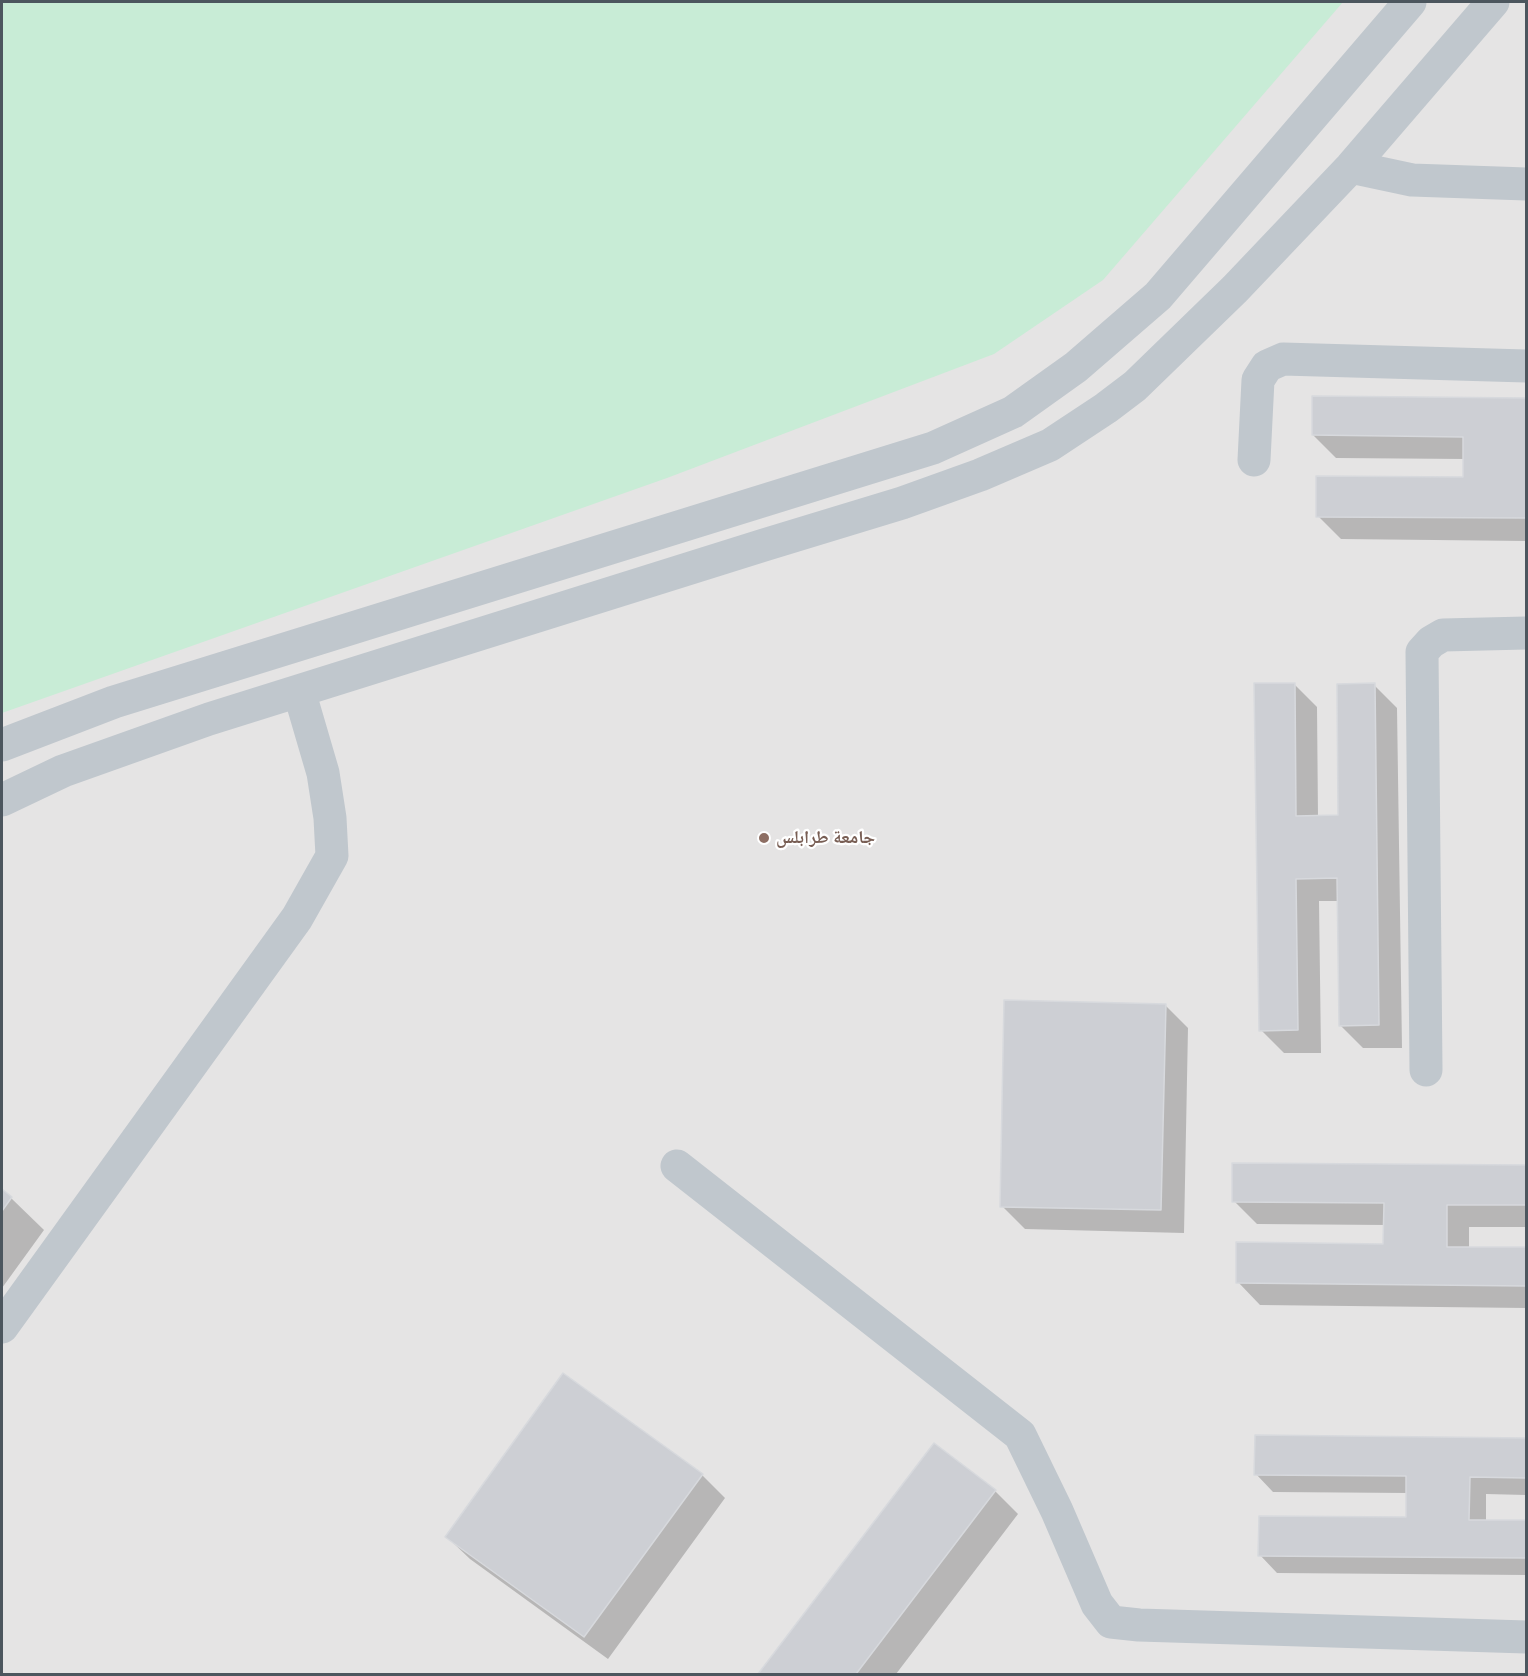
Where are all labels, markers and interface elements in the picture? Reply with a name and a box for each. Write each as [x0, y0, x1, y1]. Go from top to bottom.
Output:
place label: جامعة طرابلس [776, 827, 875, 849]
marker: جامعة طرابلس [757, 831, 771, 845]

